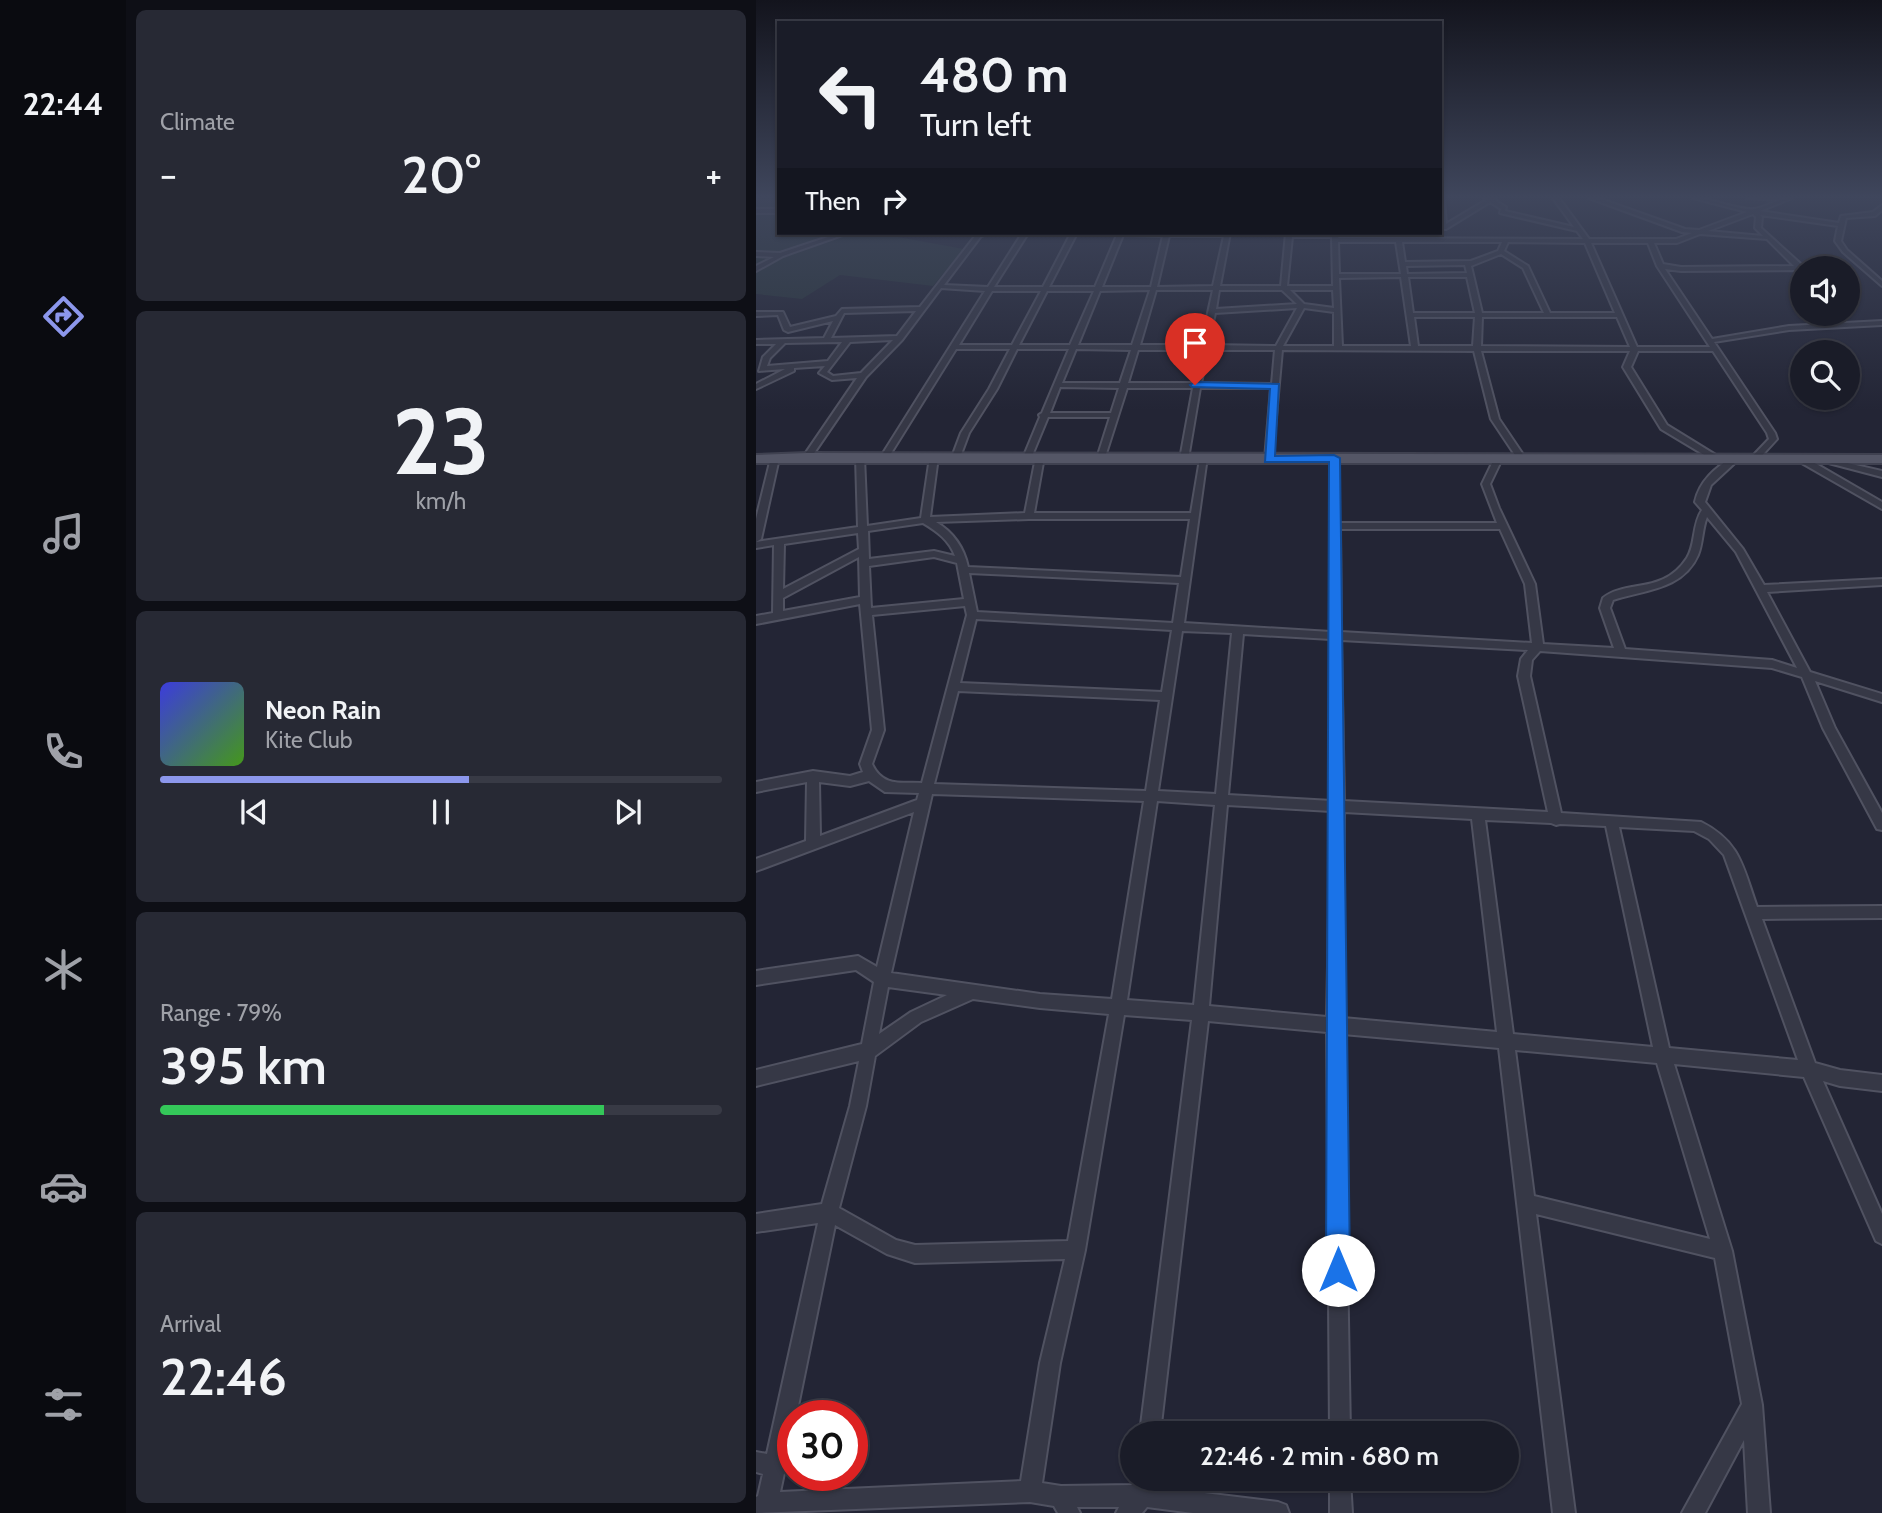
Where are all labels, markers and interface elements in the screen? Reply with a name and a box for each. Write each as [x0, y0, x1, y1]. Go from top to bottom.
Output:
text: 480 m [920, 45, 1068, 104]
icon: left [805, 49, 896, 140]
text: 22:44 [23, 84, 103, 123]
text: Turn left [920, 105, 1031, 144]
text: Climate [160, 108, 235, 136]
text: 20° [401, 143, 481, 206]
text: − [160, 151, 177, 198]
text: + [705, 151, 722, 198]
icon: right [875, 182, 913, 220]
text: Then [805, 185, 861, 217]
map controls [1790, 256, 1860, 410]
button: sound [1790, 256, 1860, 326]
icon: directions [39, 292, 88, 341]
pin [1165, 313, 1225, 385]
icon: arrive [1176, 324, 1214, 362]
button: search [1790, 340, 1860, 410]
text: 23 [392, 386, 490, 497]
text: km/h [416, 487, 466, 515]
icon: music [39, 509, 88, 558]
text: Neon Rain [265, 694, 381, 726]
text: Kite Club [265, 726, 352, 754]
icon: phone [39, 727, 88, 776]
icon: previous [235, 793, 273, 831]
icon: pause [422, 793, 460, 831]
icon: next [609, 793, 647, 831]
icon: climate [39, 945, 88, 994]
text: Range · 79% [160, 999, 282, 1027]
text: 395 km [160, 1034, 327, 1097]
icon: car [39, 1162, 88, 1211]
position arrow [1301, 1233, 1375, 1307]
text: Arrival [160, 1310, 221, 1338]
text: 22:46 [160, 1345, 287, 1408]
icon: filters [39, 1380, 88, 1429]
speed limit sign: 30 [777, 1400, 868, 1491]
text: 22:46 · 2 min · 680 m [1200, 1440, 1439, 1472]

